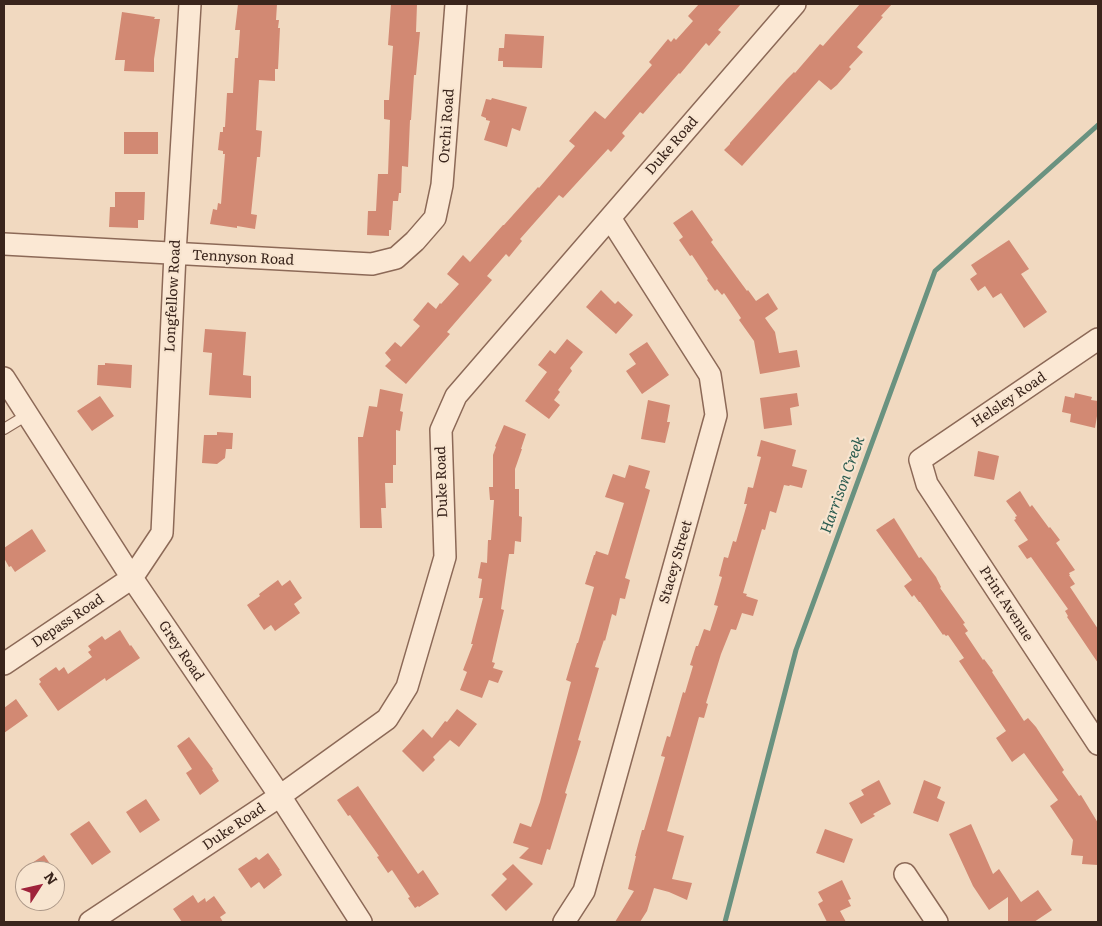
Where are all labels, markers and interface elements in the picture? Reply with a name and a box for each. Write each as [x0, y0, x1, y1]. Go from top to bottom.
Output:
street label: Orchi Road [436, 88, 458, 164]
street label: Duke Road [642, 113, 702, 179]
street label: Longfellow Road [162, 239, 184, 353]
street label: Tennyson Road [192, 247, 294, 269]
street label: Helsley Road [969, 369, 1049, 431]
water label: Harrison Creek [817, 434, 869, 536]
street label: Duke Road [432, 446, 452, 518]
street label: Stacey Street [656, 518, 696, 606]
street label: Print Avenue [975, 563, 1037, 645]
street label: Depass Road [29, 591, 107, 651]
street label: Grey Road [155, 618, 207, 684]
street label: Duke Road [199, 800, 269, 854]
north arrow [15, 861, 65, 911]
text: N [40, 867, 63, 889]

